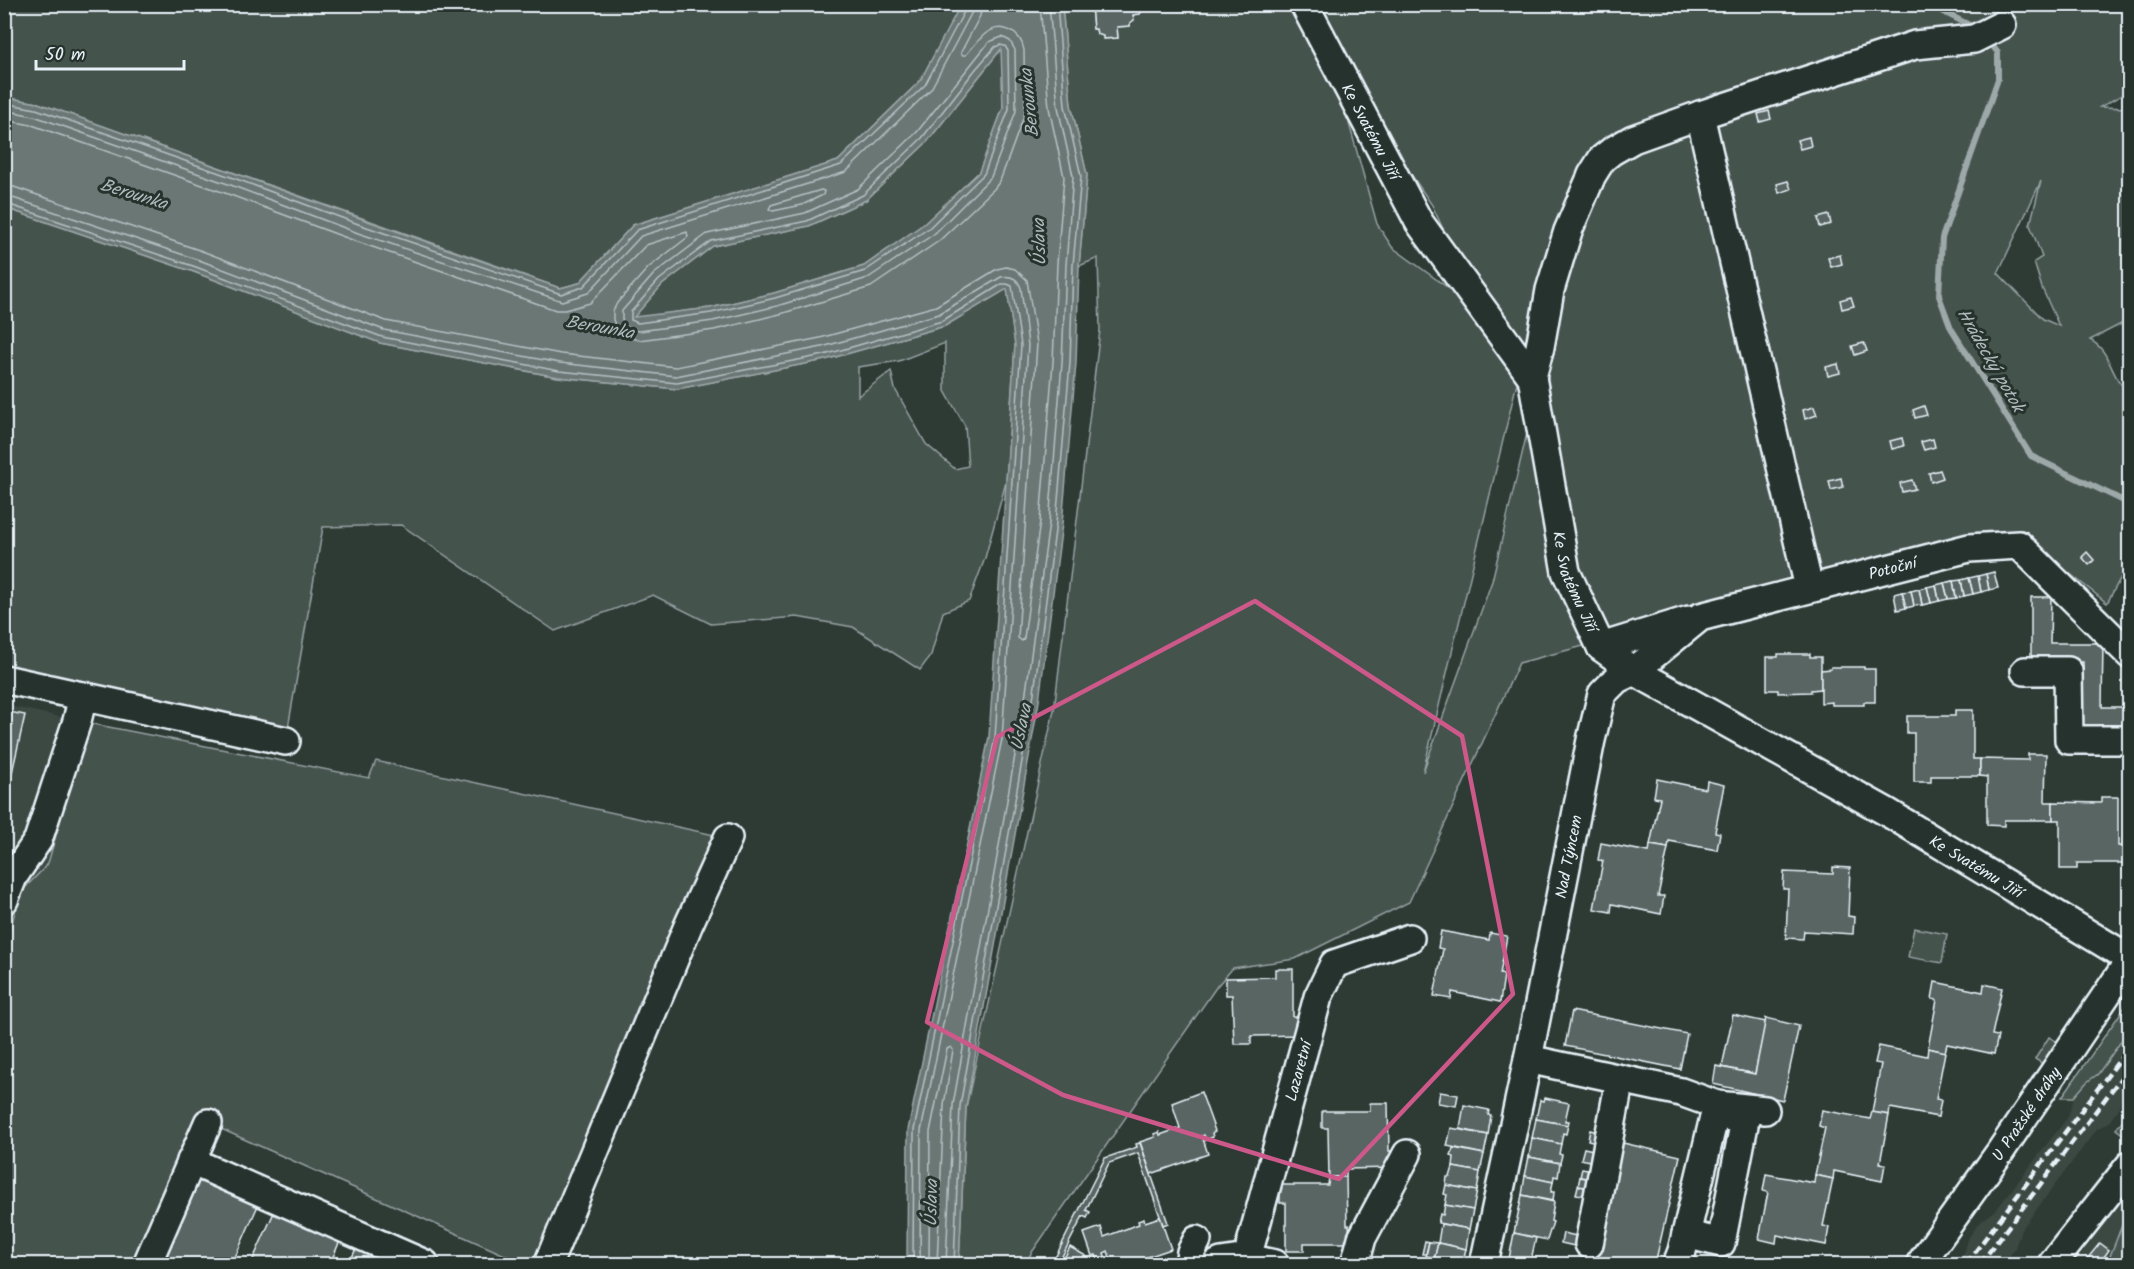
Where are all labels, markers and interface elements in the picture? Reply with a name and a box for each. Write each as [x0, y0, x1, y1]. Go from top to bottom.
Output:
scale bar [36, 33, 184, 71]
text: 50 m [45, 41, 85, 70]
water label: Berounka [1012, 66, 1049, 139]
street label: Ke Svatému Jiří [1334, 79, 1407, 187]
water label: Berounka [96, 172, 172, 220]
water label: Úslava [1025, 216, 1056, 266]
water label: Hrádecký potok [1948, 303, 2033, 420]
water label: Berounka [563, 308, 638, 349]
street label: Ke Svatému Jiří [1545, 529, 1604, 639]
street label: Potoční [1866, 550, 1922, 587]
water label: Úslava [1003, 700, 1042, 753]
street label: Nad Týncem [1549, 813, 1590, 901]
street label: Ke Svatému Jiří [1924, 829, 2029, 907]
street label: Lazaretní [1279, 1036, 1320, 1104]
street label: U Pražské dráhy [1986, 1062, 2068, 1167]
water label: Úslava [918, 1178, 947, 1227]

